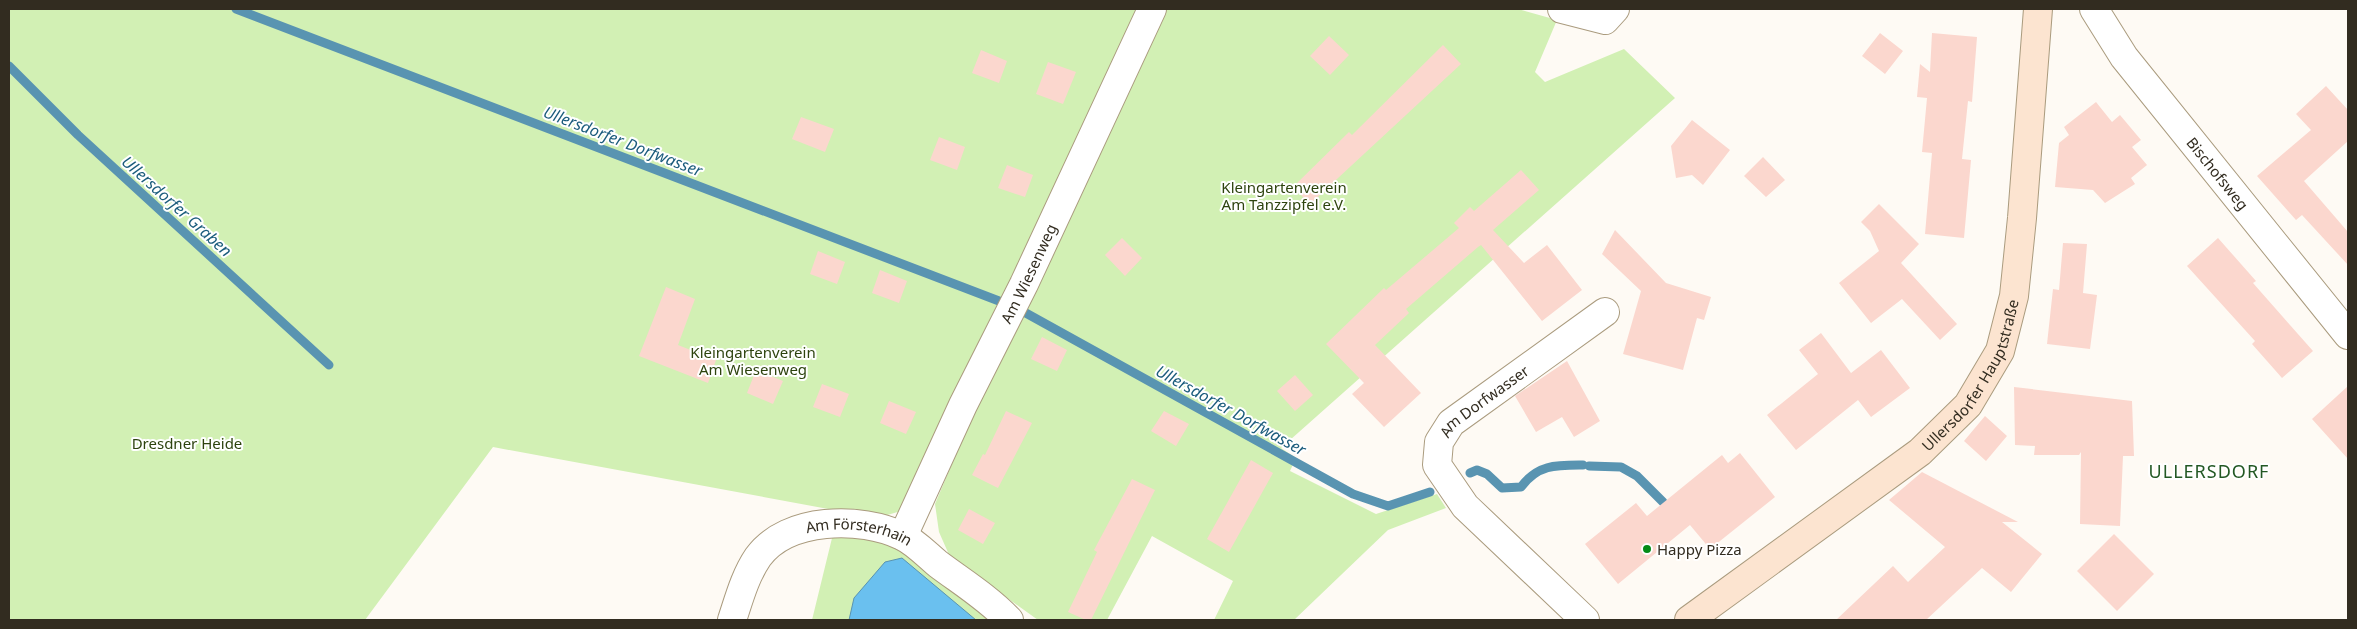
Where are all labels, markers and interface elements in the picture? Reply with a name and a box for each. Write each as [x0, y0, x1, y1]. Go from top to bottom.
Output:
water label: Ullersdorfer Dorfwasser [540, 101, 706, 182]
street label: Bischofsweg [2182, 133, 2253, 214]
water label: Ullersdorfer Graben [117, 151, 237, 261]
park label: Kleingartenverein Am Tanzzipfel e.V. [1221, 177, 1347, 214]
street label: Am Wiesenweg [996, 220, 1061, 327]
street label: Ullersdorfer Hauptstraße [1917, 297, 2023, 455]
park label: Kleingartenverein Am Wiesenweg [690, 342, 816, 379]
water label: Ullersdorfer Dorfwasser [1152, 360, 1311, 461]
street label: Am Dorfwasser [1435, 360, 1533, 441]
park label: Dresdner Heide [132, 433, 242, 453]
district label: ULLERSDORF [2149, 459, 2269, 483]
street label: Am Försterhain [804, 513, 916, 550]
place label: Happy Pizza [1657, 539, 1742, 559]
marker: Happy Pizza [1641, 543, 1653, 555]

